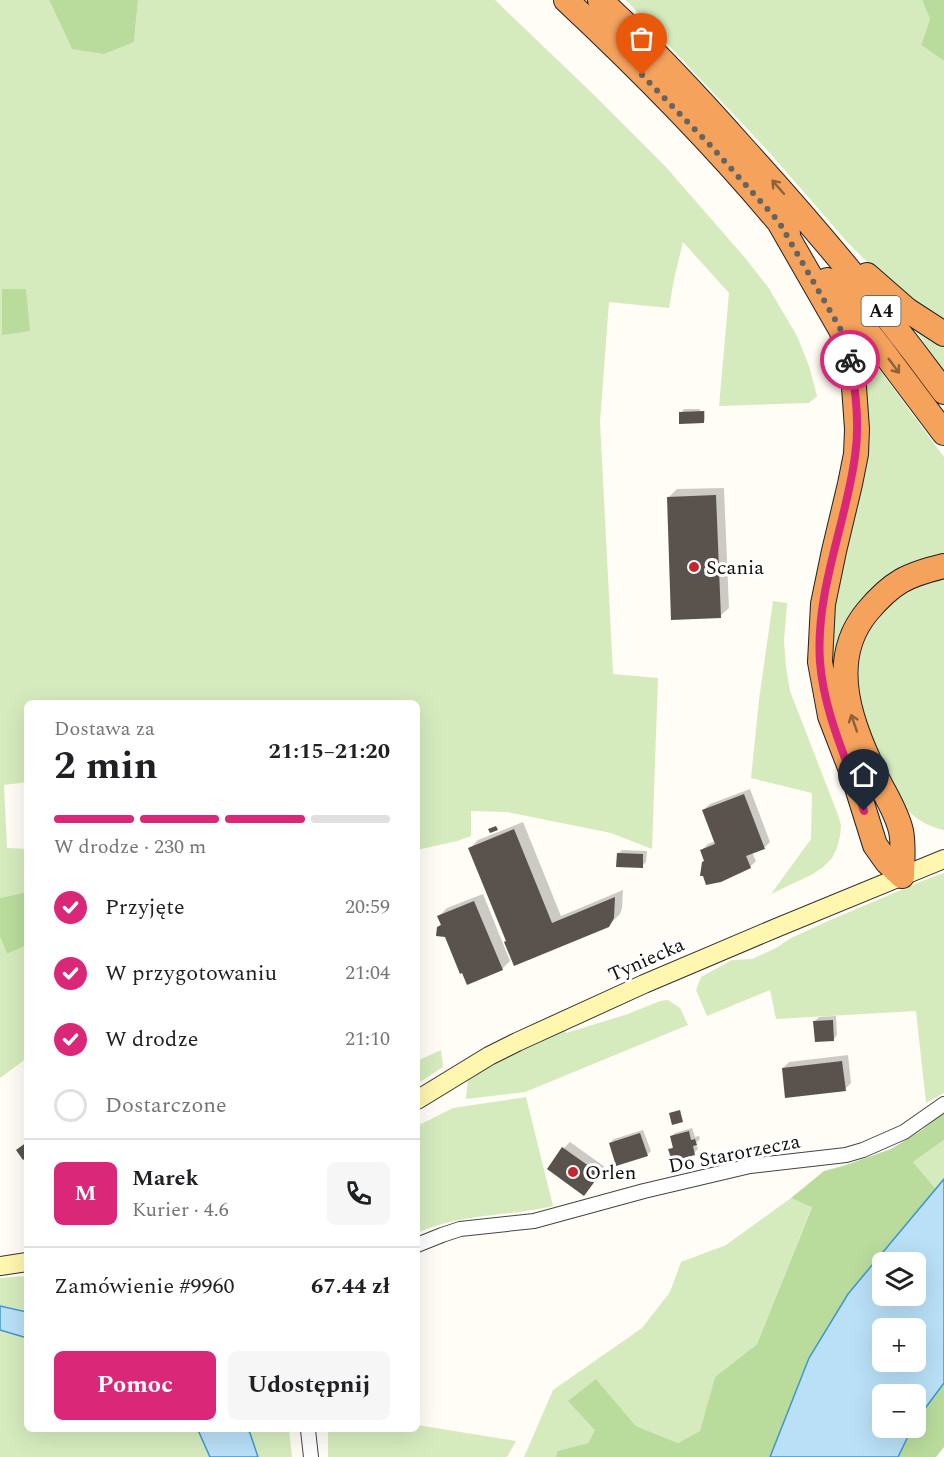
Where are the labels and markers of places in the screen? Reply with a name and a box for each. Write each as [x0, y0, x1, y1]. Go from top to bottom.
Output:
pin [616, 13, 667, 75]
place label: Scania [706, 553, 764, 583]
marker: Scania [687, 560, 701, 574]
pin [838, 749, 889, 811]
place label: Orlen [585, 1158, 636, 1188]
marker: Orlen [566, 1165, 580, 1179]

